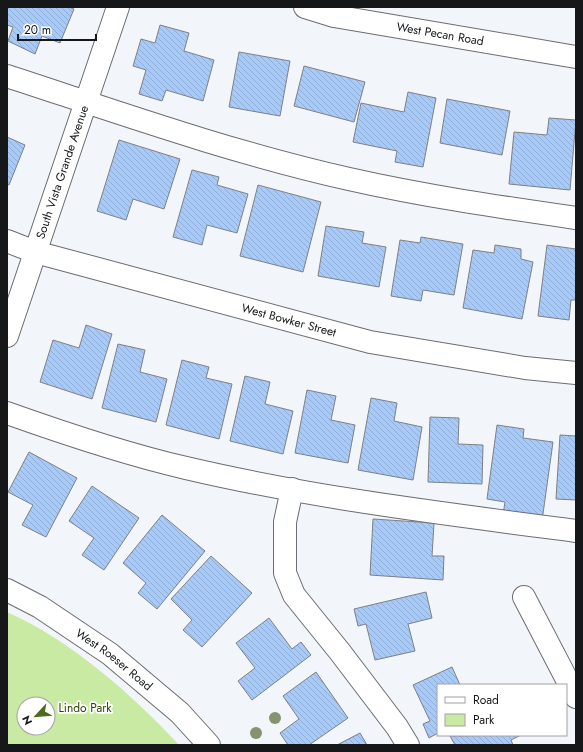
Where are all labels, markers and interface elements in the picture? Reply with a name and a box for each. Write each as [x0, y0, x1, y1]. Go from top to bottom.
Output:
scale bar [18, 16, 96, 42]
street label: West Pecan Road [395, 18, 485, 50]
text: 20 m [24, 21, 51, 39]
street label: South Vista Grande Avenue [31, 103, 93, 241]
street label: West Bowker Street [240, 299, 338, 342]
street label: West Roeser Road [72, 624, 156, 695]
legend [437, 684, 567, 736]
text: Road [473, 691, 499, 709]
north arrow [16, 696, 56, 736]
park label: Lindo Park [58, 699, 112, 717]
text: Park [473, 711, 495, 729]
text: N [18, 713, 36, 728]

